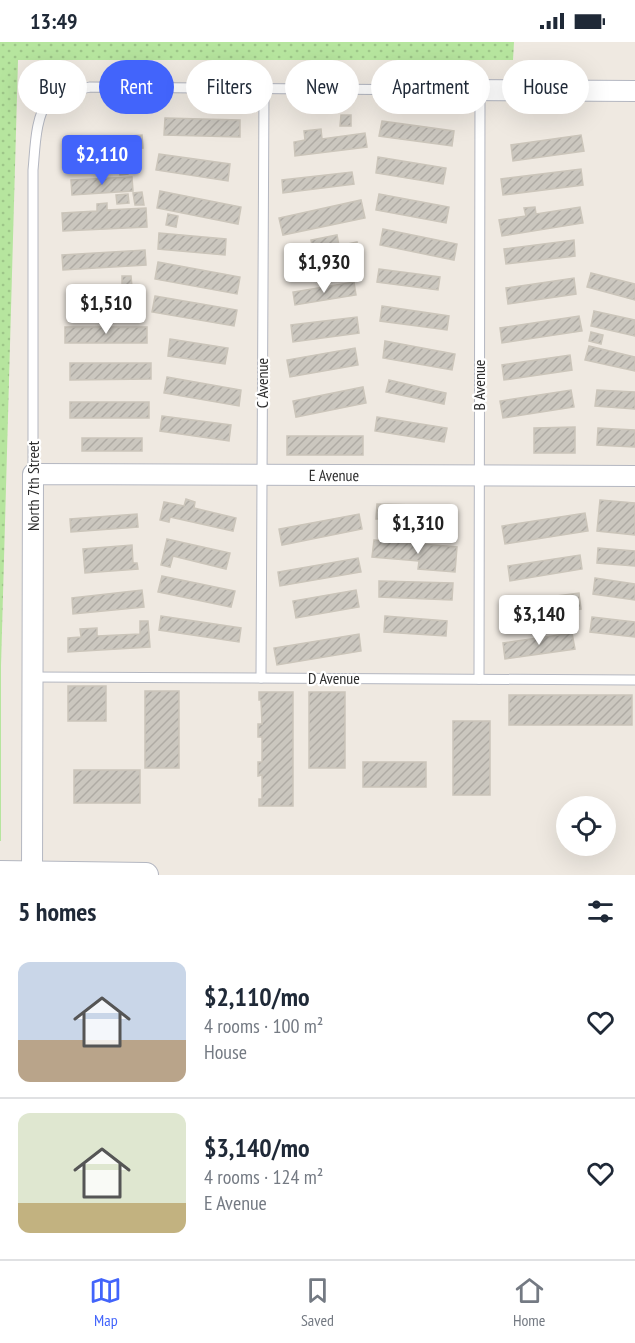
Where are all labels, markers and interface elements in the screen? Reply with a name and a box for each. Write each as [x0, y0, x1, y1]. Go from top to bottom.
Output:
text: 13:49 [30, 7, 78, 35]
chip: Buy [18, 60, 87, 114]
chip: Rent [99, 60, 174, 114]
chip: Filters [186, 60, 273, 114]
chip: New [285, 60, 359, 114]
chip: Apartment [371, 60, 490, 114]
chip: House [502, 60, 589, 114]
pin: $2,110 [53, 135, 151, 186]
text: $2,110 [76, 141, 128, 167]
pin: $1,930 [275, 243, 373, 294]
text: $1,930 [298, 249, 350, 275]
pin: $1,510 [57, 284, 155, 335]
text: $1,510 [80, 290, 132, 316]
street label: C Avenue [252, 358, 272, 408]
street label: B Avenue [469, 360, 489, 410]
street label: North 7th Street [23, 440, 43, 531]
street label: E Avenue [309, 465, 359, 485]
pin: $1,310 [369, 504, 467, 555]
text: $1,310 [392, 510, 444, 536]
pin: $3,140 [490, 595, 588, 646]
text: $3,140 [513, 601, 565, 627]
street label: D Avenue [308, 668, 360, 688]
map controls [556, 796, 616, 856]
button: locate [556, 796, 616, 856]
text: 5 homes [18, 895, 96, 928]
icon: filters [584, 895, 617, 928]
text: $2,110/mo [204, 980, 310, 1013]
icon: home [66, 986, 138, 1058]
icon: heart [584, 1006, 617, 1039]
text: 4 rooms · 100 m² [204, 1013, 323, 1039]
text: House [204, 1039, 247, 1065]
text: $3,140/mo [204, 1131, 310, 1164]
icon: home [66, 1137, 138, 1209]
icon: heart [584, 1157, 617, 1190]
text: 4 rooms · 124 m² [204, 1164, 323, 1190]
text: E Avenue [204, 1190, 267, 1216]
tab: Map [89, 1274, 122, 1330]
tab: Saved [301, 1274, 334, 1330]
tab: Home [513, 1274, 546, 1330]

